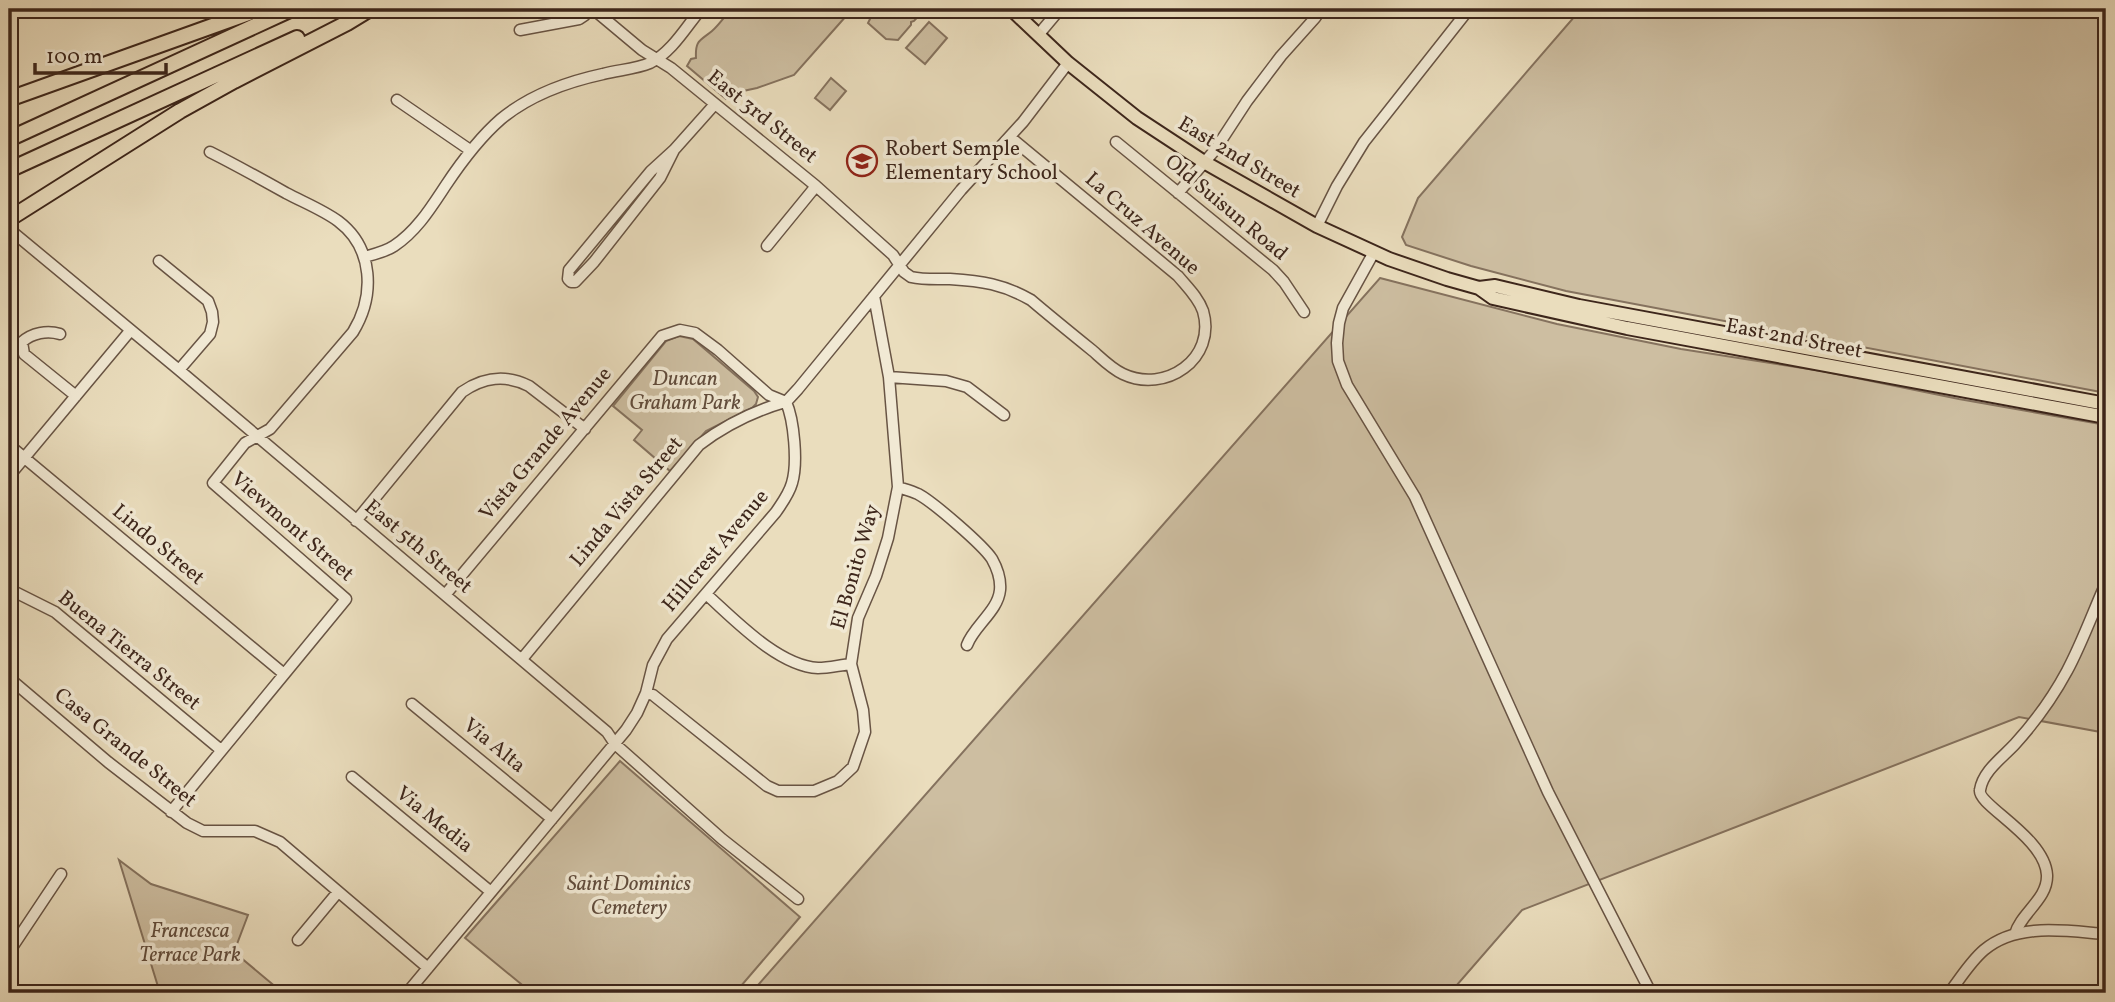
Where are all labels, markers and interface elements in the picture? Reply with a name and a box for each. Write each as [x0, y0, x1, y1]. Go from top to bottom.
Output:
scale bar [35, 32, 166, 76]
text: 100 m [46, 43, 103, 72]
street label: East 3rd Street [701, 63, 823, 171]
street label: East 2nd Street [1172, 110, 1306, 206]
place label: Robert Semple Elementary School [885, 135, 1058, 188]
school or university icon: Robert Semple Elementary School [845, 144, 879, 178]
street label: Old Suisun Road [1158, 148, 1294, 268]
street label: La Cruz Avenue [1078, 166, 1206, 282]
street label: East 2nd Street [1723, 312, 1865, 366]
street label: Vista Grande Avenue [473, 361, 619, 527]
park label: Duncan Graham Park [629, 365, 741, 418]
street label: Linda Vista Street [564, 431, 690, 573]
street label: Viewmont Street [224, 465, 360, 589]
street label: Hillcrest Avenue [656, 483, 776, 619]
street label: East 5th Street [358, 493, 478, 601]
street label: Lindo Street [105, 498, 211, 592]
street label: El Bonito Way [824, 500, 888, 633]
street label: Buena Tierra Street [51, 584, 207, 718]
street label: Casa Grande Street [47, 681, 203, 815]
street label: Via Alta [456, 712, 532, 780]
street label: Via Media [389, 780, 479, 860]
park label: Saint Dominics Cemetery [567, 870, 691, 923]
park label: Francesca Terrace Park [139, 917, 241, 970]

